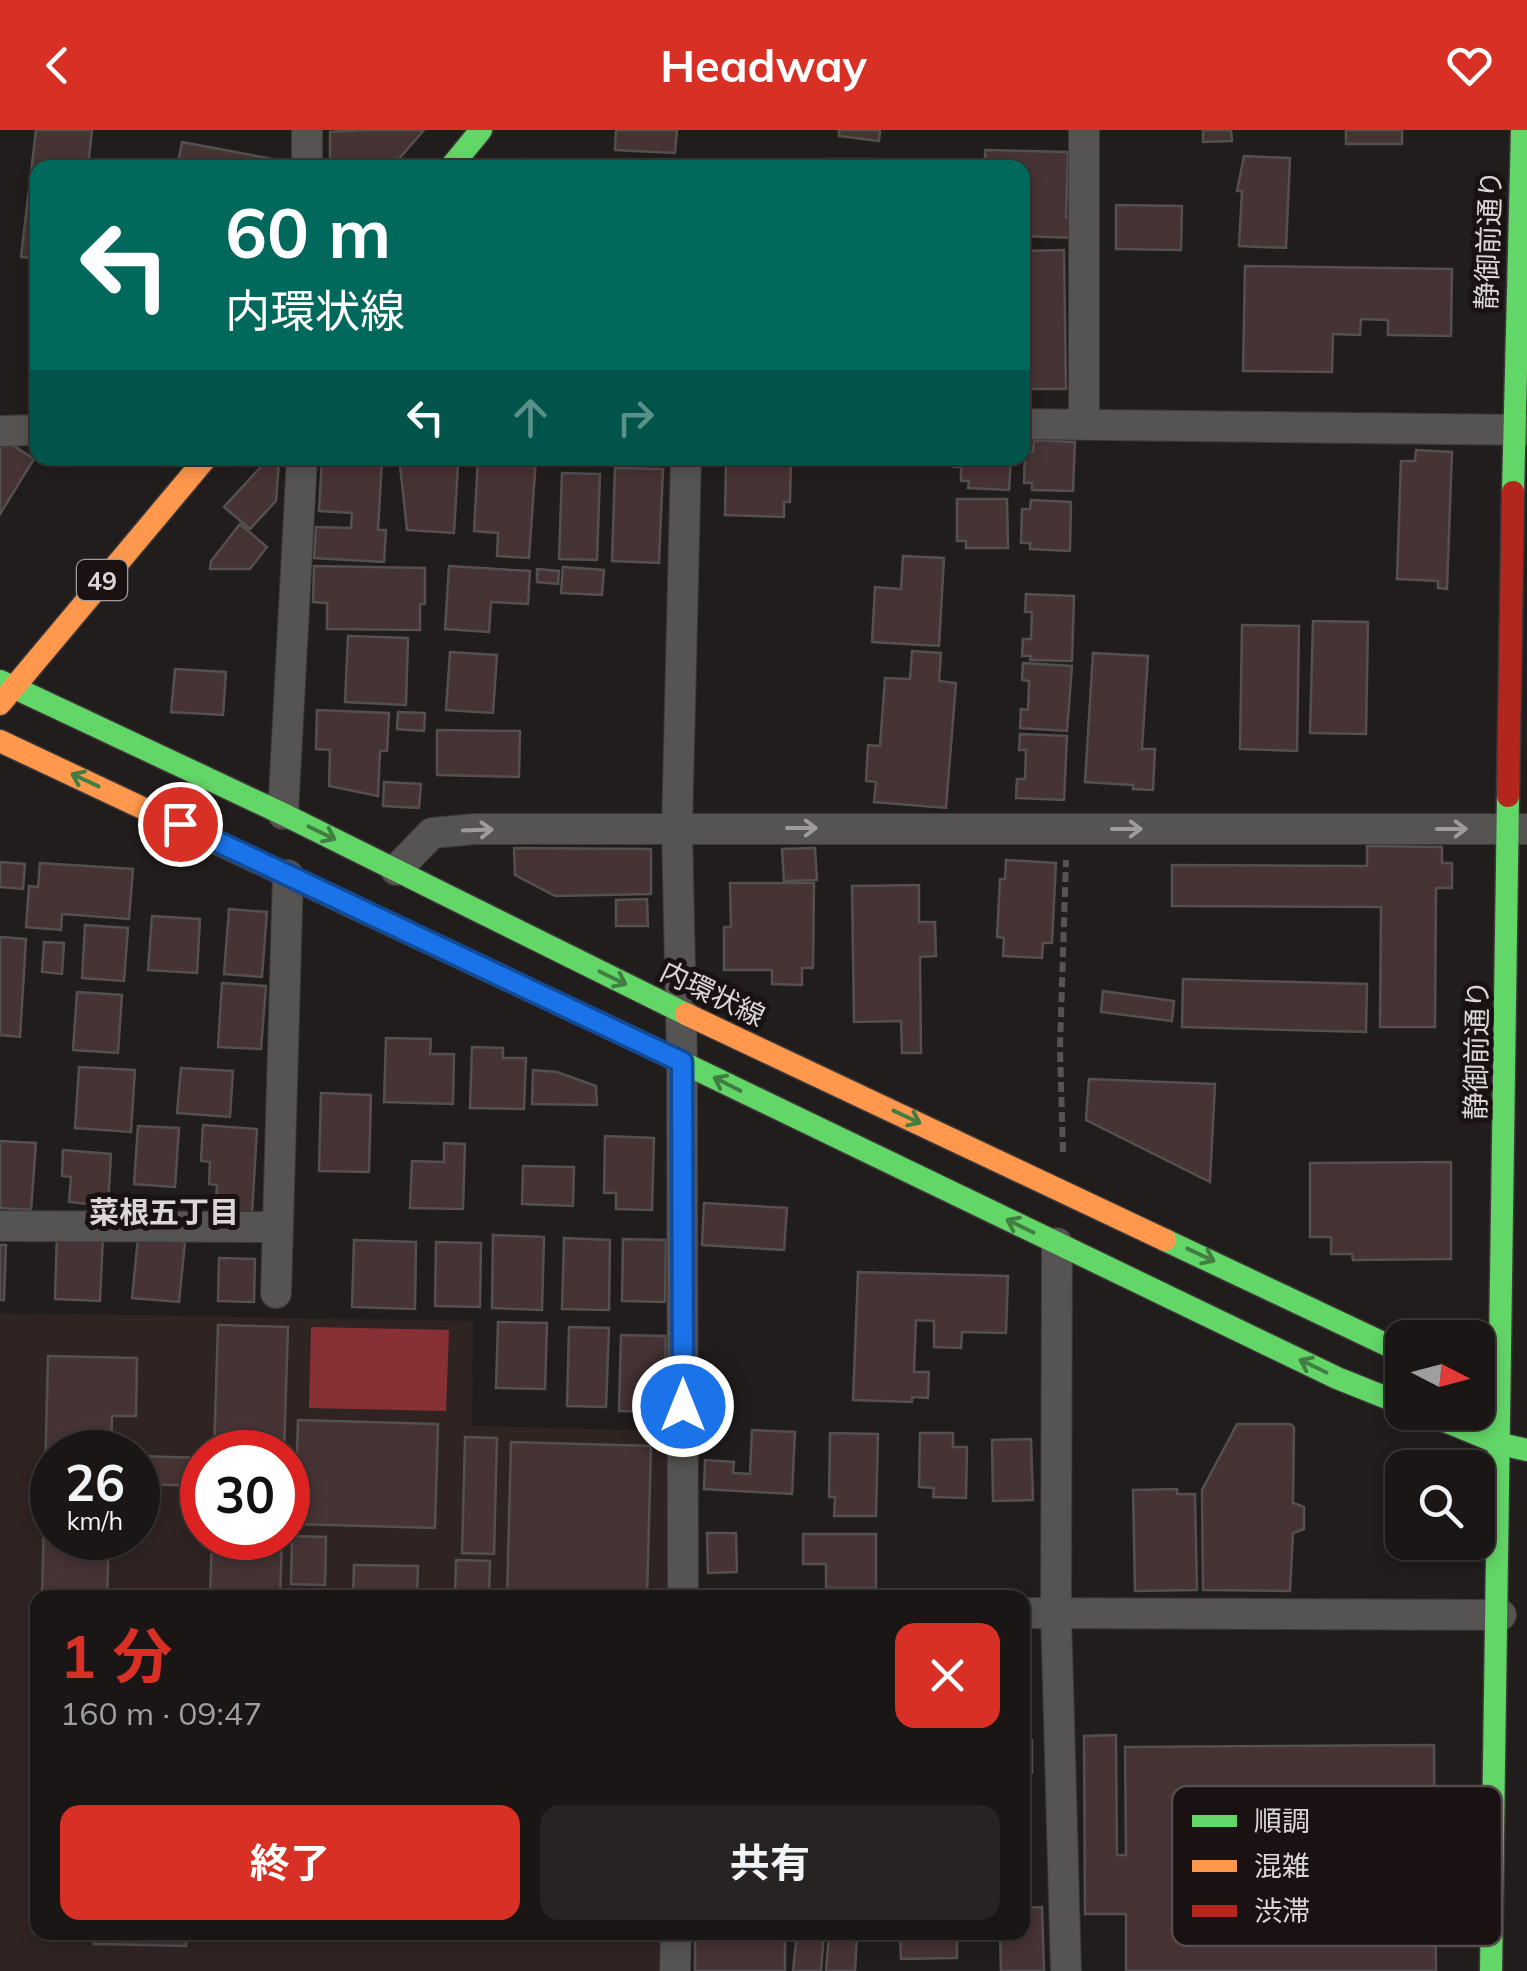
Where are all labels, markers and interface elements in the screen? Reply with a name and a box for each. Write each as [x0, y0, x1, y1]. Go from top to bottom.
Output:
text: Headway [660, 37, 867, 93]
icon: back [30, 38, 85, 93]
icon: heart [1442, 38, 1497, 93]
street label: 静御前通り [1468, 169, 1508, 311]
text: 60 m [225, 188, 391, 276]
icon: left [60, 200, 190, 330]
text: 内環状線 [225, 282, 405, 338]
icon: left [398, 390, 453, 445]
icon: ahead [503, 390, 558, 445]
icon: right [608, 390, 663, 445]
road number: 49 [77, 560, 127, 600]
one-way arrow [71, 770, 101, 789]
pin [138, 782, 223, 867]
icon: arrive [153, 797, 208, 852]
one-way arrow [786, 818, 818, 838]
one-way arrow [461, 820, 493, 839]
one-way arrow [1110, 820, 1143, 838]
one-way arrow [1436, 820, 1468, 838]
one-way arrow [306, 825, 336, 844]
street label: 内環状線 [655, 953, 771, 1033]
one-way arrow [598, 969, 627, 988]
street label: 静御前通り [1457, 980, 1495, 1120]
one-way arrow [713, 1074, 743, 1093]
one-way arrow [891, 1109, 921, 1128]
district label: 菜根五丁目 [89, 1193, 239, 1231]
one-way arrow [1006, 1215, 1036, 1234]
one-way arrow [1185, 1247, 1215, 1266]
north arrow [1385, 1320, 1495, 1430]
map controls [1385, 1320, 1495, 1560]
position arrow [631, 1354, 735, 1458]
one-way arrow [1299, 1356, 1329, 1375]
speed limit sign: 30 [180, 1430, 310, 1560]
button: search [1385, 1450, 1495, 1560]
text: 26 [65, 1451, 125, 1514]
text: km/h [67, 1505, 123, 1536]
text: 1 分 [60, 1618, 172, 1693]
button: close [895, 1623, 1000, 1728]
text: 160 m · 09:47 [60, 1693, 262, 1733]
legend [1172, 1786, 1502, 1946]
text: 順調 [1254, 1803, 1310, 1838]
button: 終了 [60, 1805, 520, 1920]
button: 共有 [540, 1805, 1000, 1920]
text: 混雑 [1254, 1848, 1310, 1883]
text: 渋滞 [1254, 1893, 1310, 1928]

